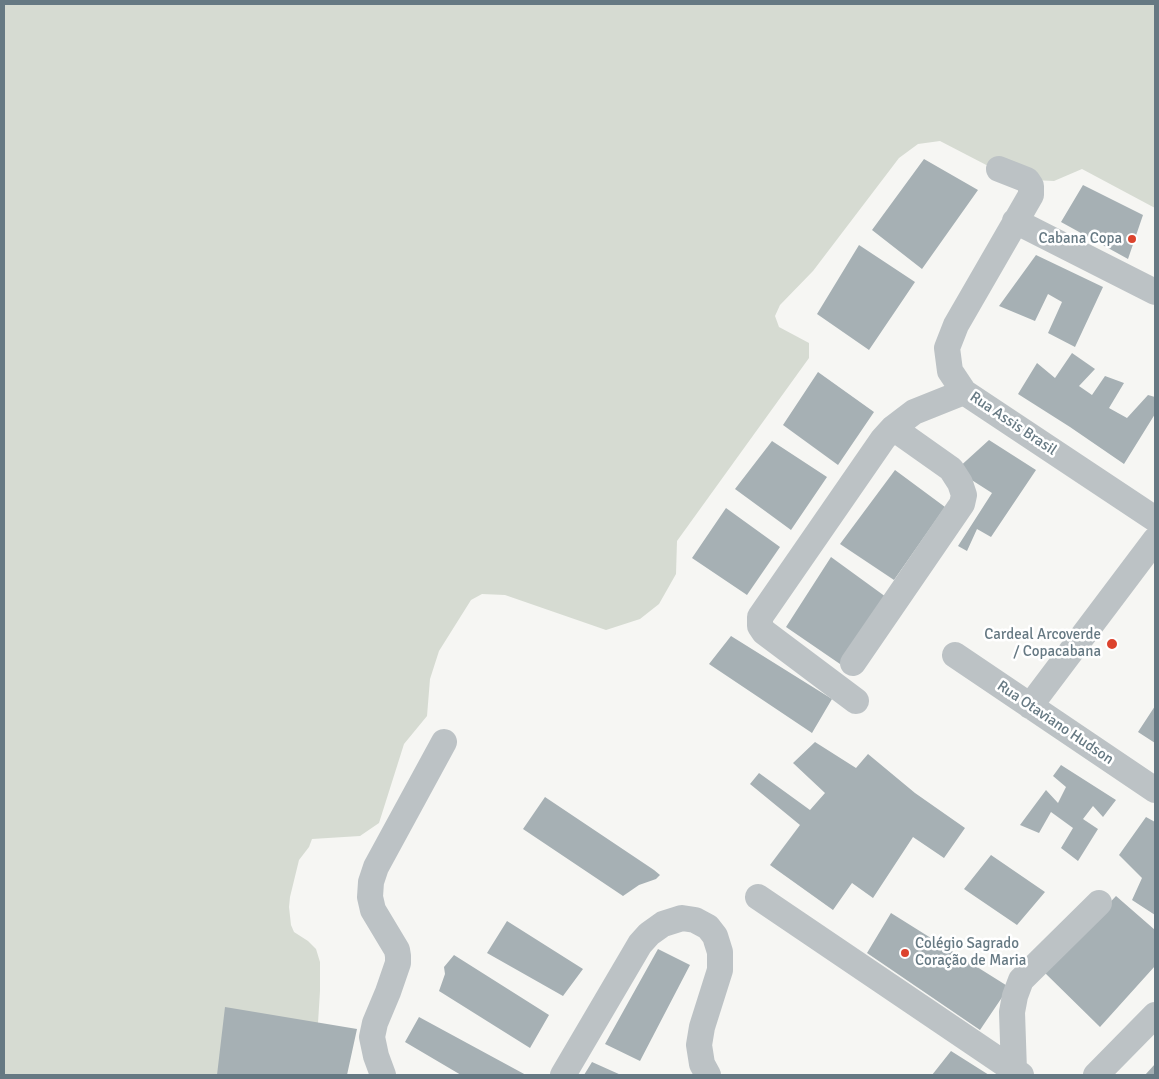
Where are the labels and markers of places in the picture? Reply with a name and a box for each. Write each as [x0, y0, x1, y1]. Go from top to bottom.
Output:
place label: Cabana Copa [1039, 230, 1122, 248]
marker: Cabana Copa [1126, 233, 1138, 245]
place label: Cardeal Arcoverde / Copacabana [984, 626, 1101, 661]
marker: Cardeal Arcoverde / Copacabana [1105, 637, 1119, 651]
place label: Colégio Sagrado Coração de Maria [915, 935, 1026, 970]
marker: Colégio Sagrado Coração de Maria [899, 947, 911, 959]

